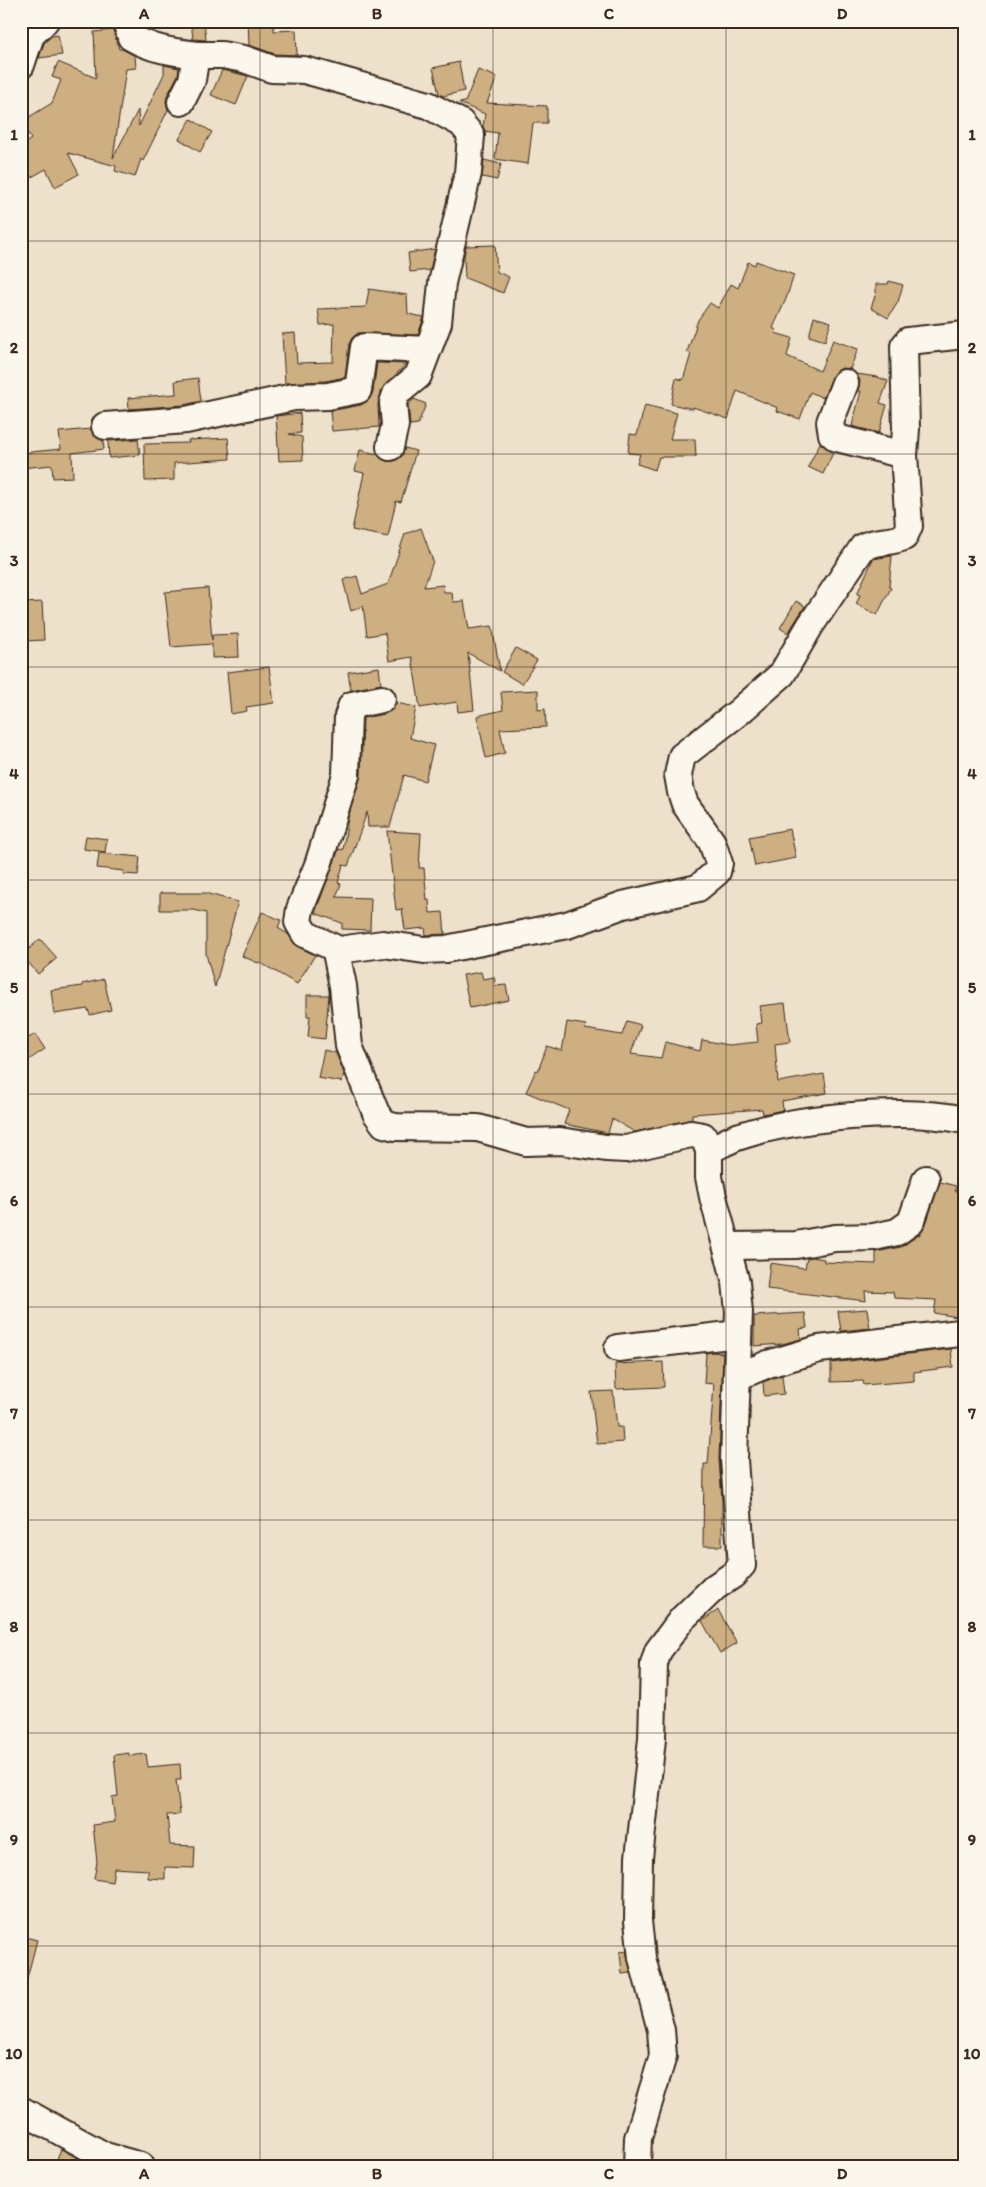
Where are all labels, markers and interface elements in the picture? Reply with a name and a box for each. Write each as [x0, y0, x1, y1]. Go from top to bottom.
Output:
text: A [138, 4, 150, 23]
text: B [372, 4, 383, 23]
text: C [604, 4, 615, 23]
text: D [837, 4, 848, 23]
text: 1 [10, 125, 18, 144]
text: 1 [968, 125, 976, 144]
text: 2 [10, 338, 19, 357]
text: 2 [968, 338, 977, 357]
text: 3 [10, 551, 19, 570]
text: 3 [968, 551, 977, 570]
text: 4 [9, 764, 19, 783]
text: 4 [967, 764, 977, 783]
text: 5 [10, 978, 19, 997]
text: 5 [968, 978, 977, 997]
text: 6 [10, 1191, 19, 1210]
text: 6 [968, 1191, 977, 1210]
text: 7 [9, 1404, 18, 1423]
text: 7 [967, 1404, 976, 1423]
text: 8 [10, 1617, 19, 1636]
text: 8 [968, 1617, 977, 1636]
text: 9 [10, 1830, 18, 1849]
text: 9 [968, 1830, 976, 1849]
text: 10 [5, 2044, 23, 2063]
text: 10 [963, 2044, 981, 2063]
text: A [138, 2164, 150, 2183]
text: B [372, 2164, 383, 2183]
text: C [604, 2164, 615, 2183]
text: D [837, 2164, 848, 2183]

